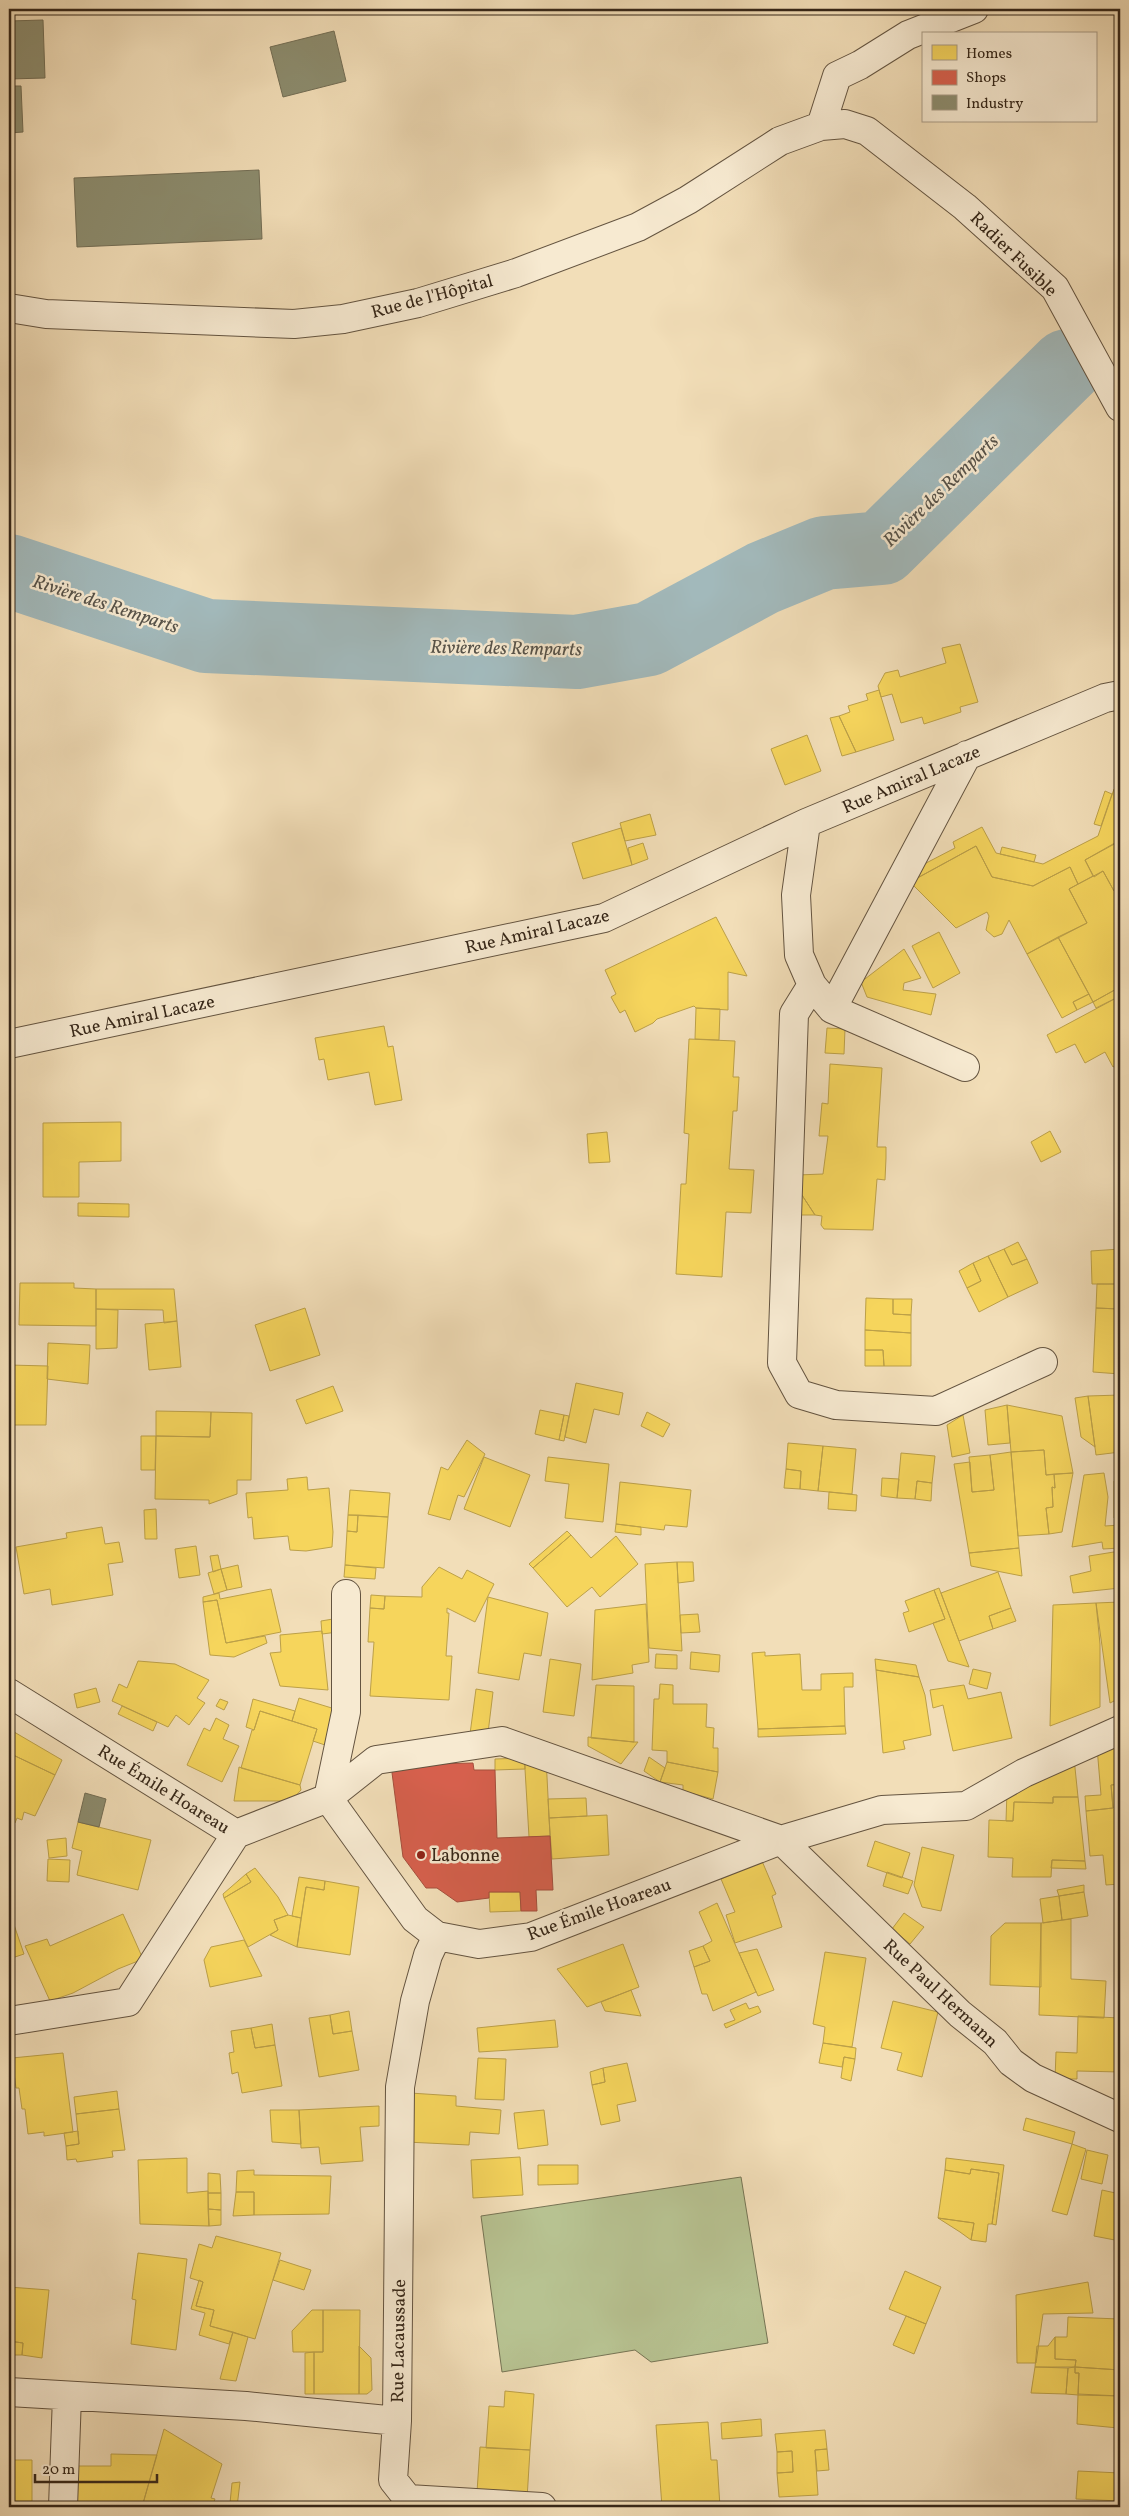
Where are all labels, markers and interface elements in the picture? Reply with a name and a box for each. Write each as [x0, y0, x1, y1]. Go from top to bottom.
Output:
legend [922, 32, 1096, 122]
text: Homes [966, 44, 1012, 65]
text: Shops [966, 68, 1006, 89]
text: Industry [966, 94, 1023, 115]
street label: Radier Fusible [964, 207, 1062, 303]
street label: Rue de l'Hôpital [369, 269, 496, 326]
water label: Rivière des Remparts [878, 429, 1005, 554]
water label: Rivière des Remparts [29, 569, 182, 641]
water label: Rivière des Remparts [430, 635, 582, 663]
street label: Rue Amiral Lacaze [839, 740, 984, 821]
street label: Rue Amiral Lacaze [463, 904, 612, 961]
street label: Rue Amiral Lacaze [67, 990, 217, 1045]
street label: Rue Émile Hoareau [92, 1740, 234, 1841]
place label: Labonne [431, 1844, 500, 1869]
marker: Labonne [415, 1849, 427, 1861]
street label: Rue Émile Hoareau [524, 1873, 675, 1948]
street label: Rue Paul Hermann [877, 1934, 1003, 2054]
street label: Rue Lacaussade [386, 2279, 413, 2403]
scale bar [35, 2451, 158, 2483]
text: 20 m [42, 2460, 75, 2481]

